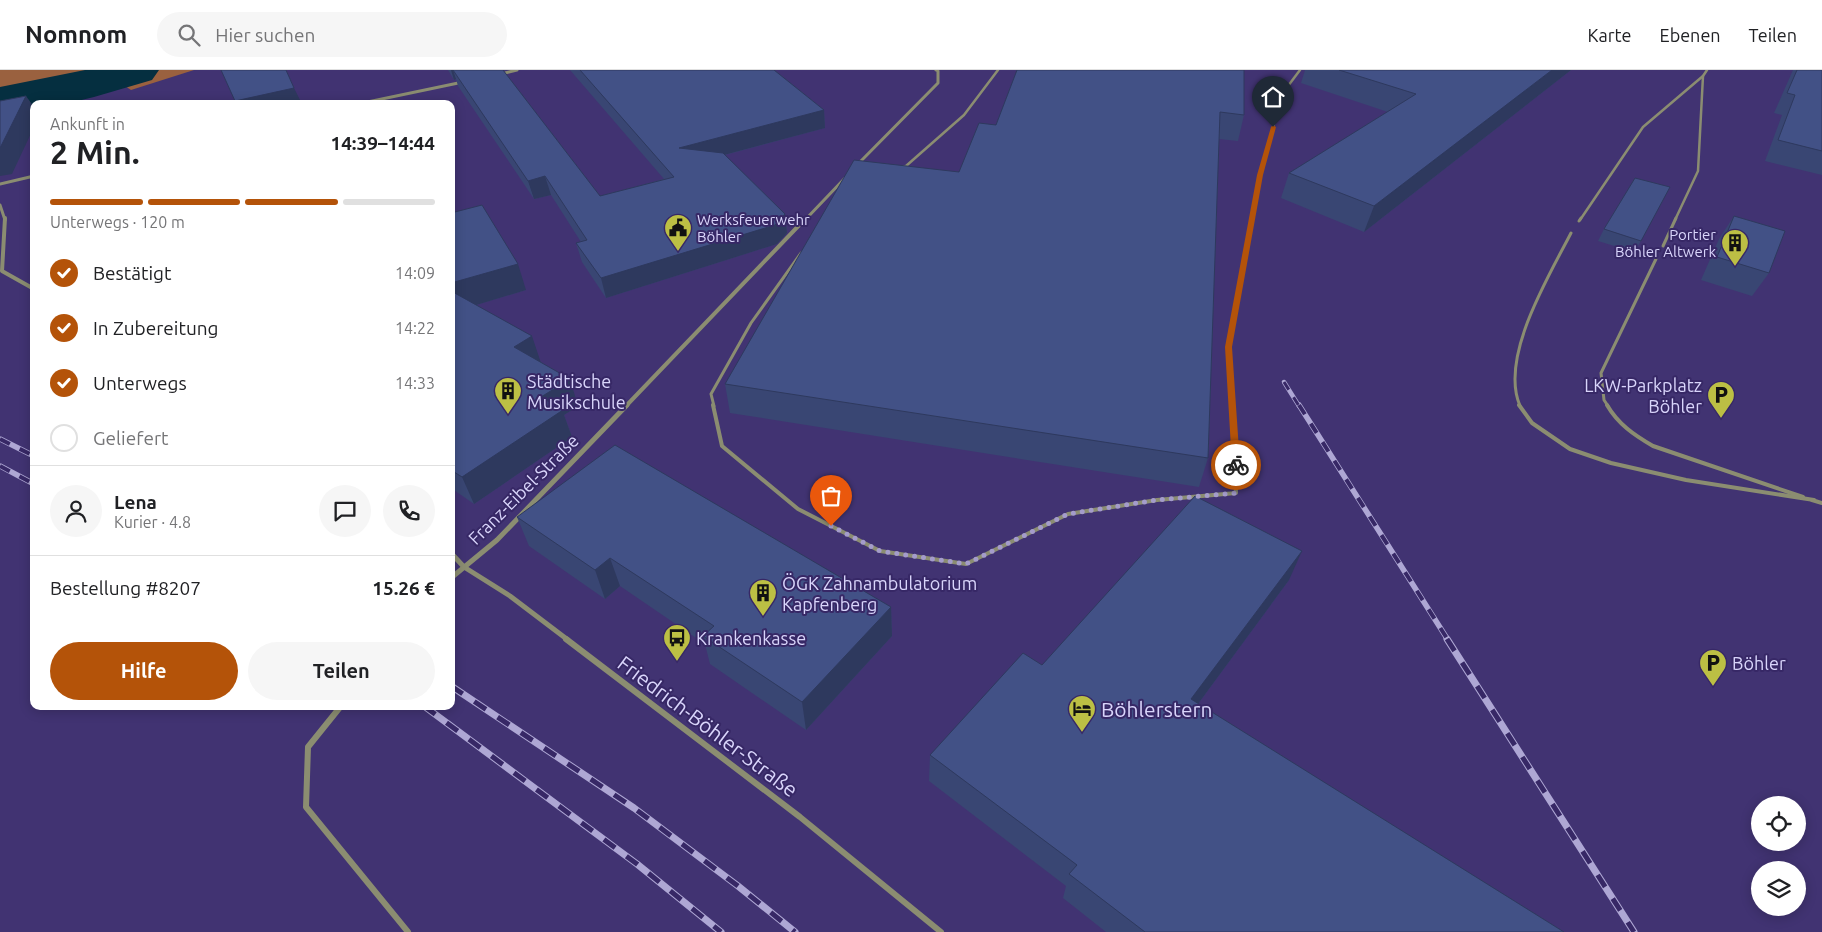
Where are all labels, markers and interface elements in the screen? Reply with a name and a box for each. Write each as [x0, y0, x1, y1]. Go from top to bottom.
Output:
search box [157, 12, 507, 57]
text: Nomnom [25, 21, 127, 48]
icon: search [175, 21, 203, 49]
text: Hier suchen [215, 24, 315, 46]
text: Karte [1588, 25, 1632, 45]
text: Ebenen [1660, 25, 1721, 45]
text: Teilen [1749, 25, 1797, 45]
pin [1252, 76, 1294, 127]
icon: home [1259, 83, 1287, 111]
text: Ankunft in [50, 115, 125, 133]
text: 14:39–14:44 [330, 132, 435, 154]
text: 2 Min. [50, 134, 140, 170]
place label: Werksfeuerwehr Böhler [697, 211, 810, 245]
text: Unterwegs · 120 m [50, 213, 185, 231]
public building icon: Werksfeuerwehr Böhler [663, 213, 693, 252]
place label: Portier Böhler Altwerk [1615, 226, 1716, 260]
building icon: Portier Böhler Altwerk [1720, 228, 1750, 267]
icon: check [50, 259, 78, 287]
text: Bestätigt [93, 262, 171, 284]
text: 14:09 [395, 264, 435, 282]
icon: check [50, 314, 78, 342]
text: In Zubereitung [93, 317, 219, 339]
text: 14:22 [395, 319, 435, 337]
icon: check [50, 369, 78, 397]
place label: Städtische Musikschule [527, 371, 626, 412]
text: Unterwegs [93, 372, 187, 394]
text: 14:33 [395, 374, 435, 392]
place label: LKW-Parkplatz Böhler [1584, 375, 1702, 416]
building icon: Städtische Musikschule [493, 376, 523, 415]
parking icon: LKW-Parkplatz Böhler [1706, 380, 1736, 419]
text: Geliefert [93, 427, 169, 449]
street label: Franz-Eibel-Straße [464, 430, 582, 548]
courier [1211, 440, 1261, 490]
icon: bike [1222, 451, 1250, 479]
pin [810, 475, 852, 526]
icon: bag [817, 482, 845, 510]
button: person [50, 485, 102, 537]
button: chat [319, 485, 371, 537]
button: phone [383, 485, 435, 537]
text: Lena [114, 491, 157, 513]
text: Kurier · 4.8 [114, 513, 191, 531]
place label: ÖGK Zahnambulatorium Kapfenberg [782, 573, 977, 614]
text: Bestellung #8207 [50, 577, 201, 599]
text: 15.26 € [372, 577, 435, 599]
building icon: ÖGK Zahnambulatorium Kapfenberg [748, 578, 778, 617]
bus stop icon: Krankenkasse [662, 623, 692, 662]
place label: Krankenkasse [696, 628, 806, 648]
button: Hilfe [50, 642, 238, 700]
button: Teilen [248, 642, 435, 700]
parking icon: Böhler [1698, 648, 1728, 687]
street label: Friedrich-Böhler-Straße [613, 650, 803, 802]
place label: Böhler [1732, 653, 1786, 673]
hotel icon: Böhlerstern [1067, 694, 1097, 733]
place label: Böhlerstern [1101, 697, 1213, 721]
map controls [1751, 796, 1806, 916]
button: locate [1751, 796, 1806, 851]
button: layers [1751, 861, 1806, 916]

